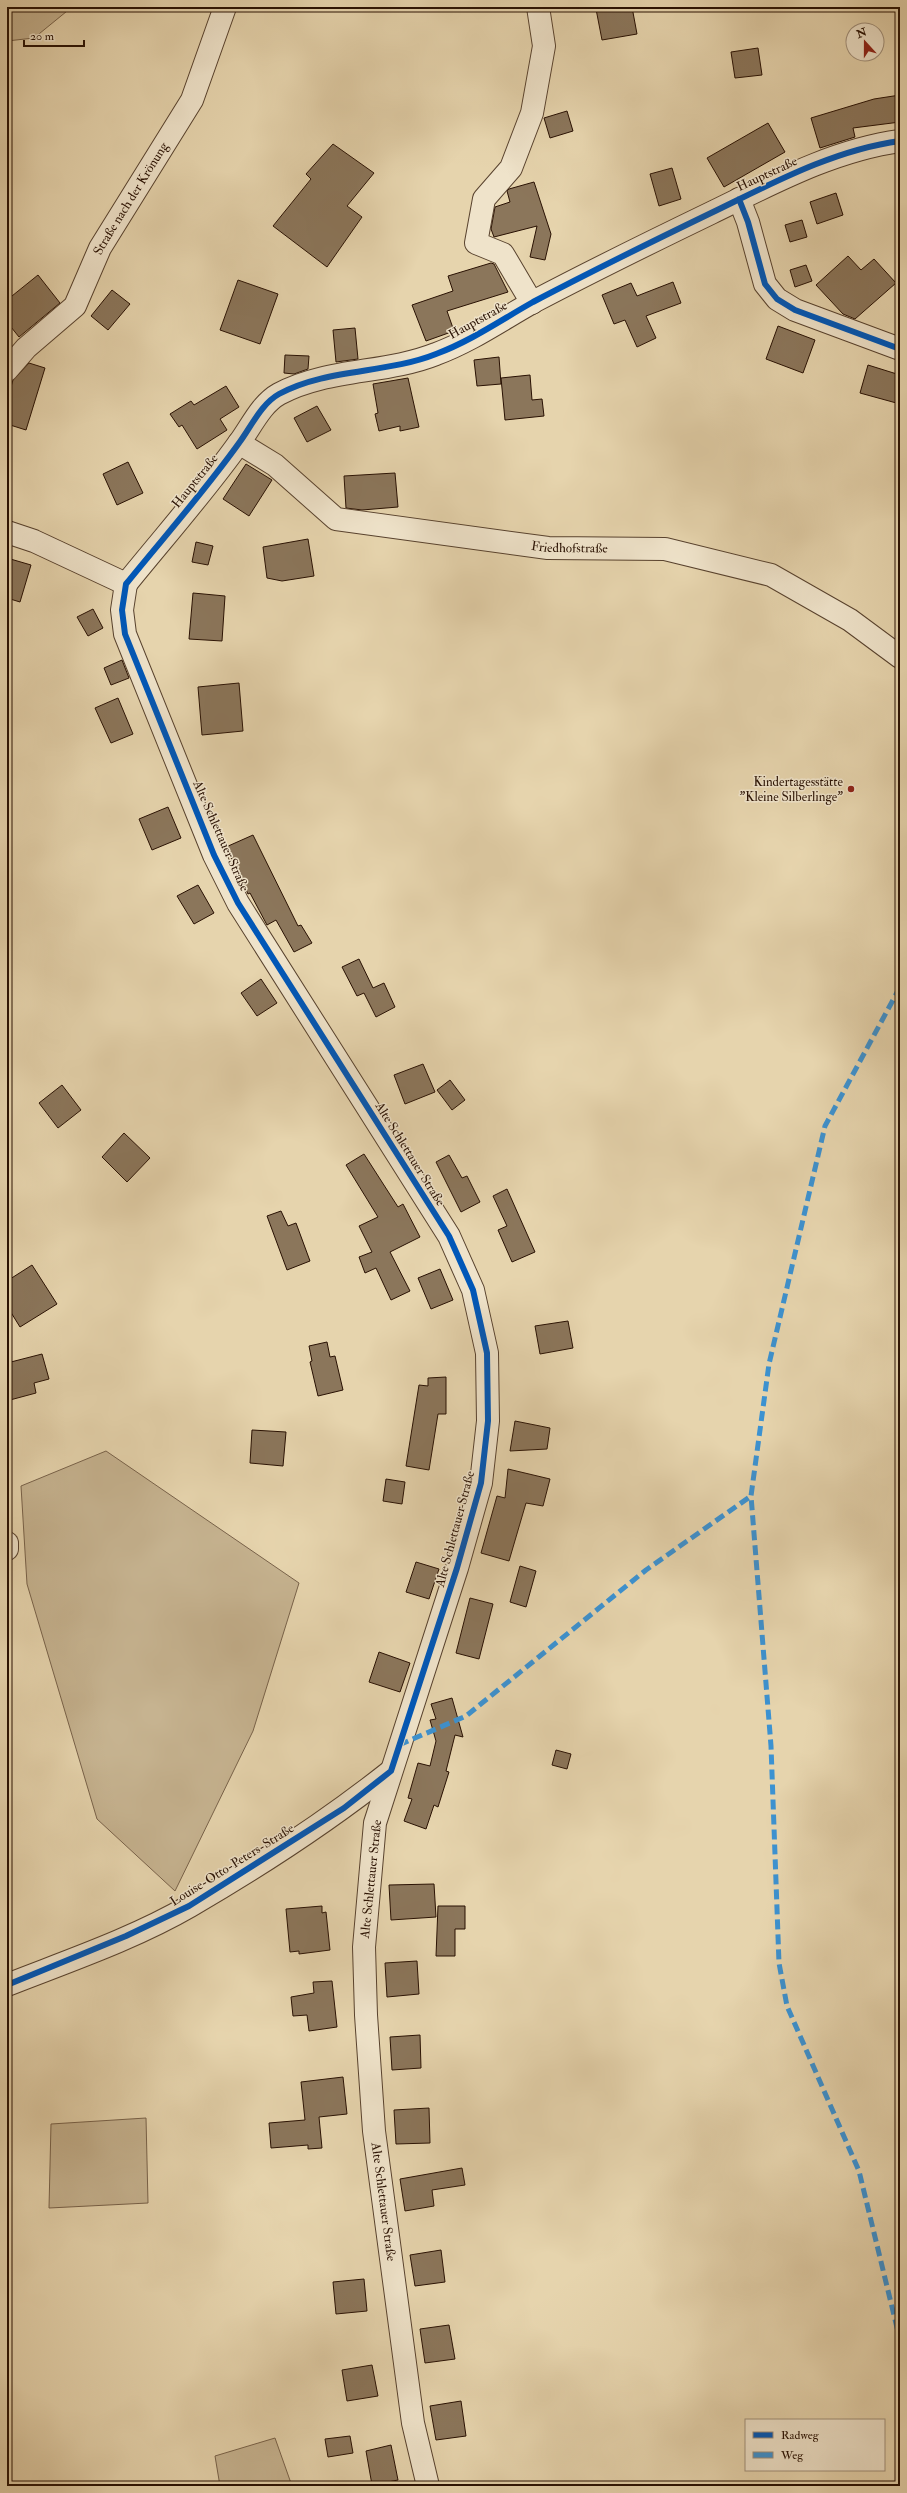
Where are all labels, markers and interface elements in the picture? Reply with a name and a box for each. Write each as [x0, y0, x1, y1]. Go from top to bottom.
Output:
scale bar [24, 22, 84, 48]
north arrow [845, 22, 885, 62]
text: N [854, 25, 870, 41]
text: 20 m [30, 29, 55, 44]
street label: Straße nach der Krönung [90, 139, 172, 257]
street label: Hauptstraße [734, 153, 801, 196]
street label: Hauptstraße [446, 297, 511, 344]
street label: Hauptstraße [168, 450, 223, 512]
street label: Friedhofstraße [530, 538, 608, 557]
place label: Kindertagesstätte "Kleine Silberlinge" [740, 774, 844, 805]
street label: Alte Schlettauer Straße [189, 777, 253, 894]
marker: Kindertagesstätte "Kleine Silberlinge" [846, 784, 856, 794]
street label: Alte Schlettauer Straße [371, 1098, 449, 1209]
street label: Alte Schlettauer Straße [432, 1469, 478, 1590]
street label: Alte Schlettauer Straße [357, 1818, 385, 1940]
street label: Louise-Otto-Peters-Straße [167, 1820, 297, 1910]
street label: Alte Schlettauer Straße [367, 2140, 399, 2263]
legend [745, 2419, 885, 2471]
text: Radweg [781, 2428, 820, 2443]
text: Weg [780, 2448, 804, 2463]

